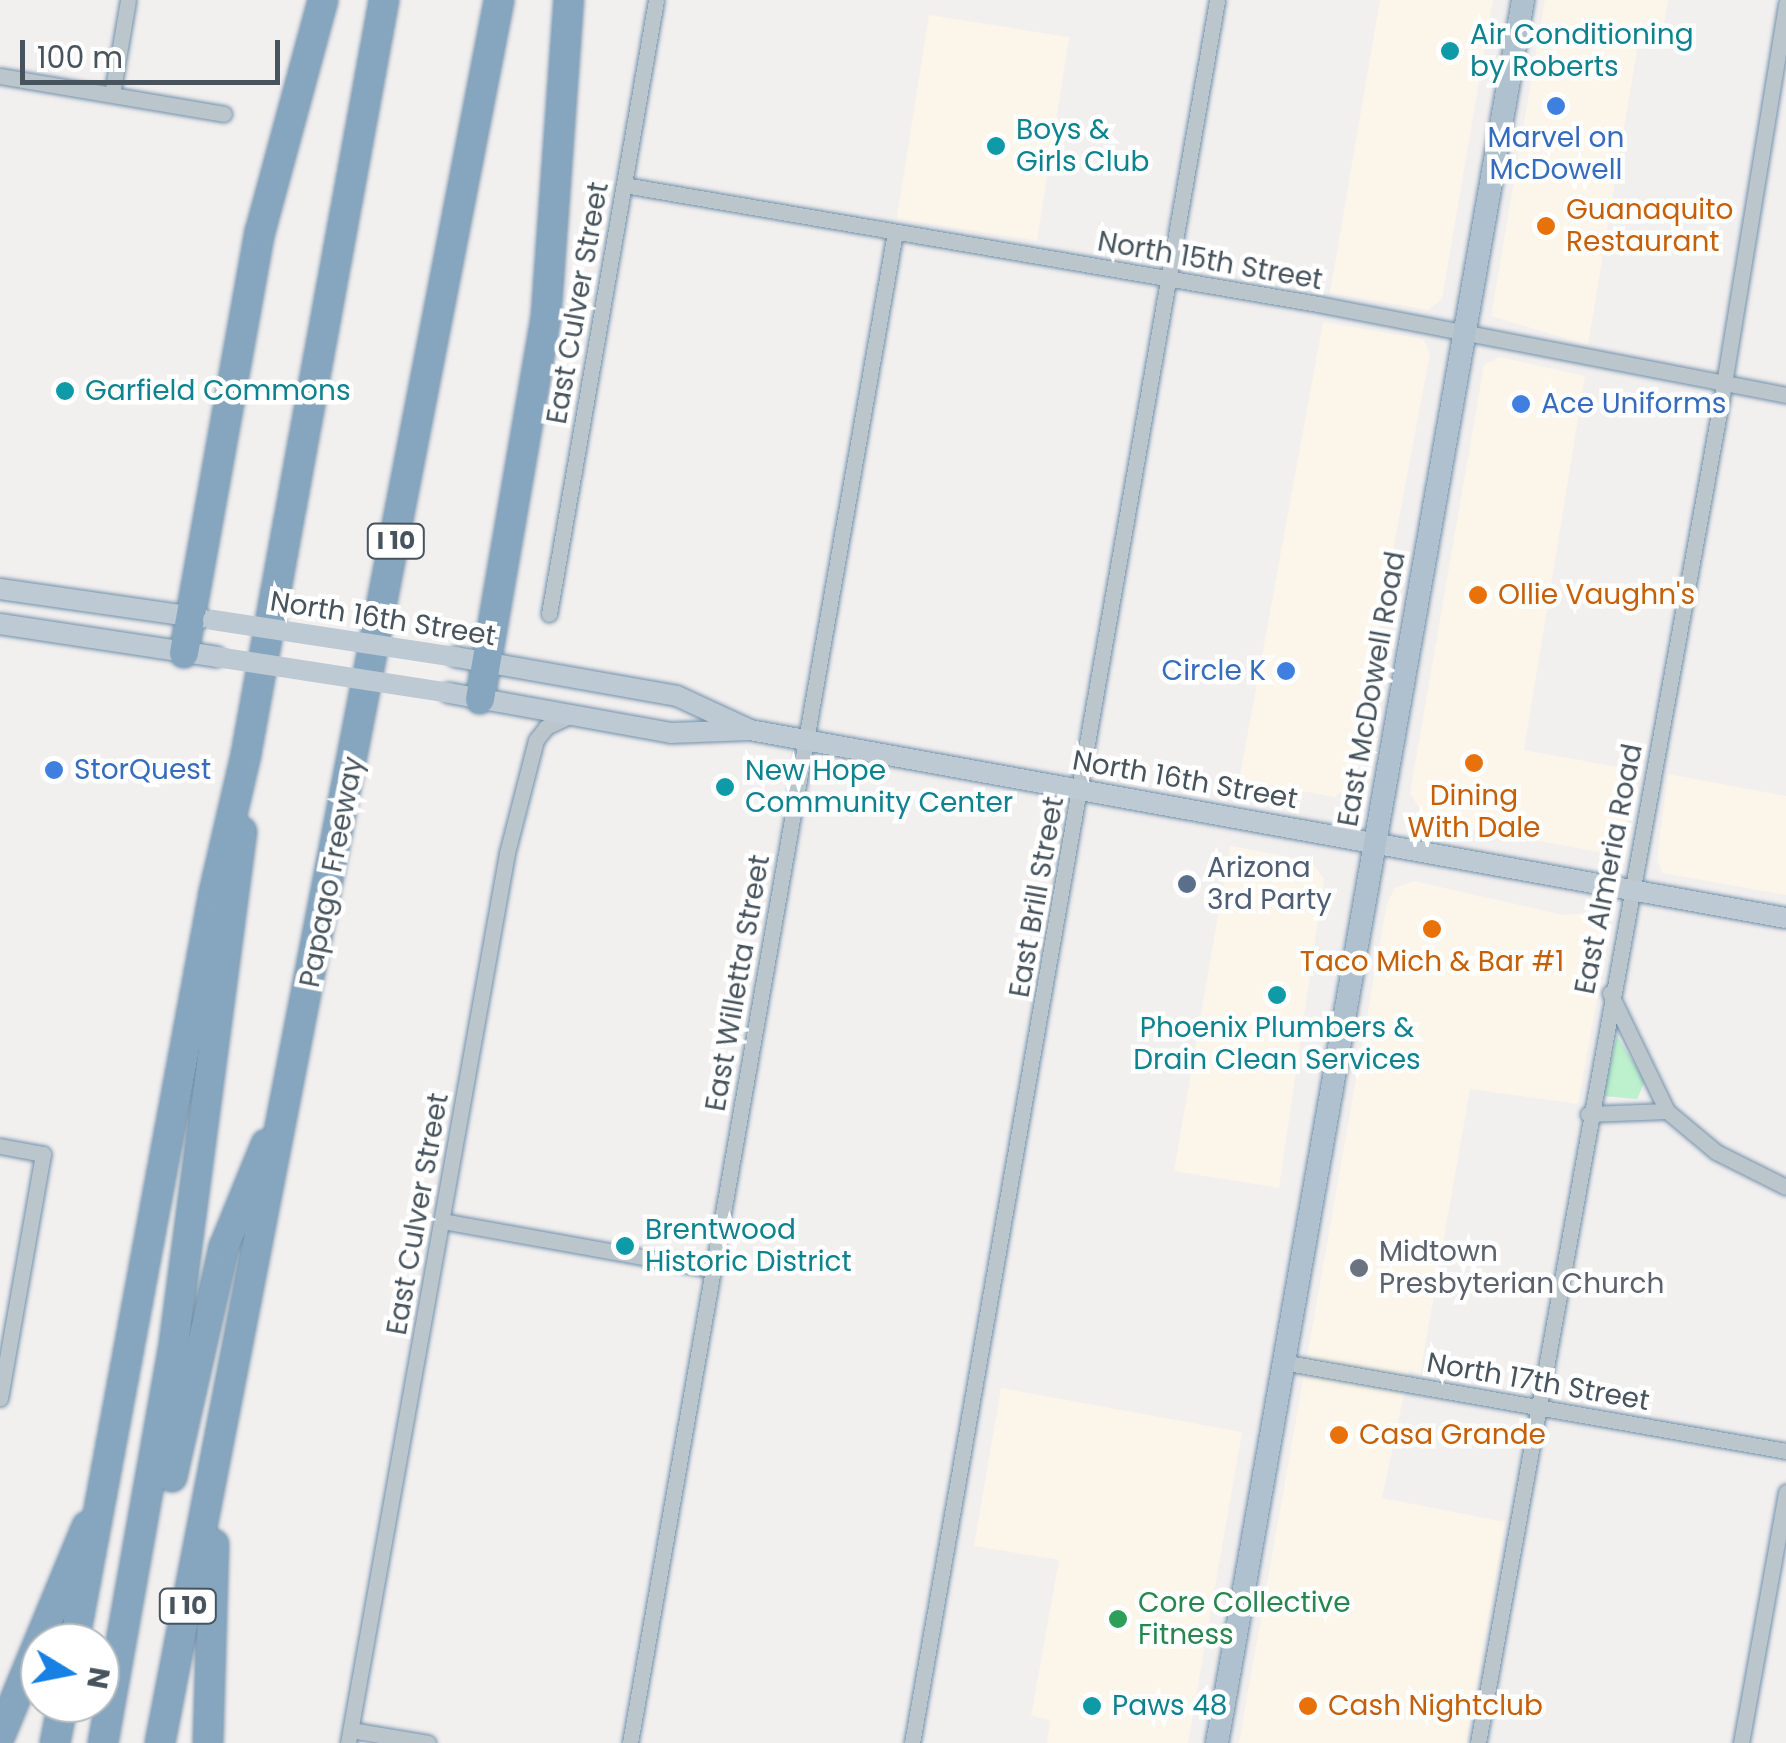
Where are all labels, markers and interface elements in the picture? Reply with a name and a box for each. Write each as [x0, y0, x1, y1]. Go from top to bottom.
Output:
place label: Air Conditioning by Roberts [1470, 18, 1694, 84]
scale bar [25, 20, 285, 82]
text: 100 m [37, 36, 123, 79]
marker: Air Conditioning by Roberts [1439, 40, 1461, 62]
marker: Marvel on McDowell [1545, 95, 1567, 117]
place label: Boys & Girls Club [1016, 113, 1149, 179]
place label: Marvel on McDowell [1488, 121, 1624, 187]
marker: Boys & Girls Club [985, 135, 1007, 157]
street label: East Culver Street [540, 179, 616, 427]
place label: Guanaquito Restaurant [1566, 193, 1733, 259]
marker: Guanaquito Restaurant [1535, 215, 1557, 237]
street label: North 15th Street [1095, 225, 1325, 297]
place label: Garfield Commons [85, 374, 351, 408]
marker: Garfield Commons [54, 380, 76, 402]
place label: Ace Uniforms [1541, 387, 1726, 421]
marker: Ace Uniforms [1510, 393, 1532, 415]
road number: I 10 [366, 521, 426, 561]
street label: East McDowell Road [1331, 549, 1413, 829]
place label: Ollie Vaughn's [1498, 578, 1695, 612]
marker: Ollie Vaughn's [1467, 584, 1489, 606]
street label: North 16th Street [268, 585, 498, 653]
place label: Circle K [1162, 654, 1266, 688]
marker: Circle K [1275, 660, 1297, 682]
street label: East Almeria Road [1568, 741, 1650, 997]
street label: North 16th Street [1070, 744, 1300, 816]
marker: Dining With Dale [1463, 752, 1485, 774]
place label: StorQuest [74, 753, 211, 787]
street label: Papago Freeway [293, 754, 371, 990]
place label: New Hope Community Center [745, 754, 1013, 820]
marker: StorQuest [43, 759, 65, 781]
marker: New Hope Community Center [714, 776, 736, 798]
place label: Dining With Dale [1408, 779, 1540, 845]
street label: East Brill Street [1003, 794, 1071, 1000]
place label: Arizona 3rd Party [1207, 851, 1332, 917]
street label: East Willetta Street [699, 852, 777, 1114]
marker: Arizona 3rd Party [1176, 873, 1198, 895]
marker: Taco Mich & Bar #1 [1421, 918, 1443, 940]
place label: Taco Mich & Bar #1 [1300, 945, 1564, 979]
marker: Phoenix Plumbers & Drain Clean Services [1266, 984, 1288, 1006]
place label: Phoenix Plumbers & Drain Clean Services [1133, 1011, 1421, 1077]
street label: East Culver Street [380, 1090, 456, 1338]
place label: Brentwood Historic District [645, 1213, 852, 1279]
marker: Brentwood Historic District [614, 1235, 636, 1257]
place label: Midtown Presbyterian Church [1379, 1235, 1664, 1301]
marker: Midtown Presbyterian Church [1348, 1257, 1370, 1279]
street label: North 17th Street [1424, 1346, 1652, 1418]
place label: Casa Grande [1359, 1418, 1546, 1452]
marker: Casa Grande [1328, 1424, 1350, 1446]
road number: I 10 [158, 1586, 218, 1626]
place label: Core Collective Fitness [1138, 1586, 1351, 1652]
marker: Core Collective Fitness [1107, 1608, 1129, 1630]
north arrow [20, 1623, 120, 1723]
text: N [77, 1664, 119, 1692]
place label: Paws 48 [1112, 1689, 1227, 1723]
place label: Cash Nightclub [1328, 1689, 1543, 1723]
marker: Paws 48 [1081, 1695, 1103, 1717]
marker: Cash Nightclub [1297, 1695, 1319, 1717]

